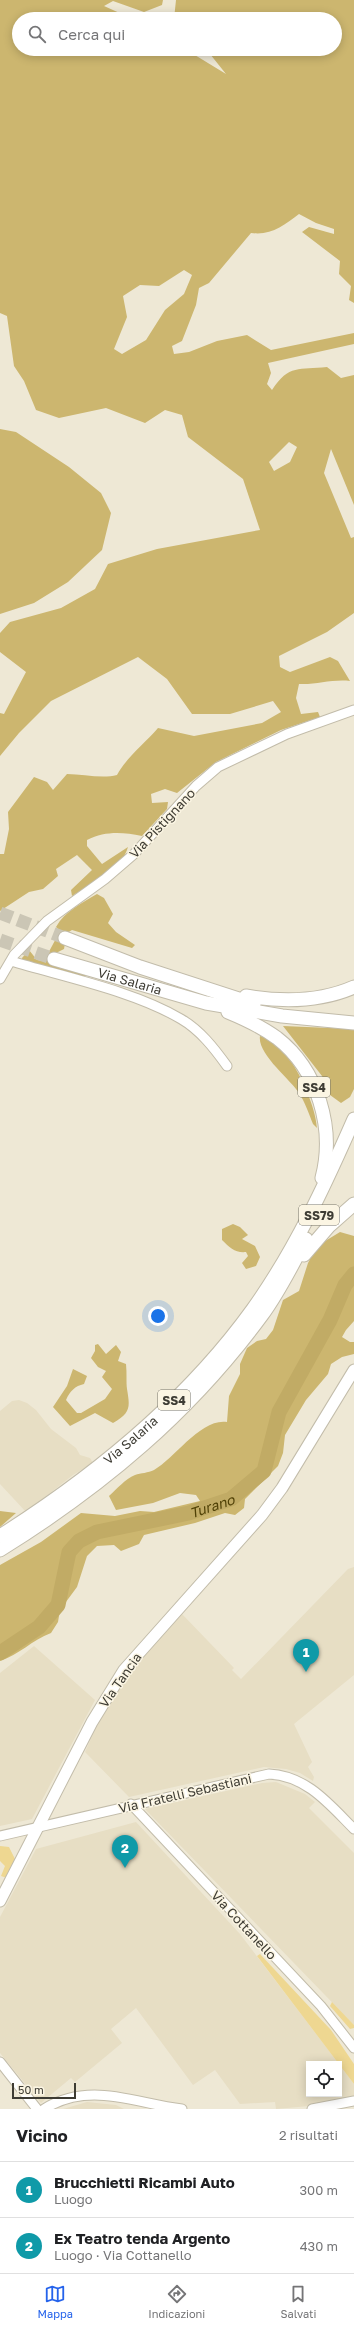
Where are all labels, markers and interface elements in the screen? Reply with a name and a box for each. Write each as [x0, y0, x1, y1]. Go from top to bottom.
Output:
search box [12, 12, 342, 56]
icon: search [26, 23, 48, 45]
text: Cerca qui [58, 25, 125, 43]
street label: Via Pistignano [126, 785, 199, 861]
street label: Via Salaria [96, 964, 164, 998]
road number: SS4 [298, 1077, 330, 1097]
road number: SS79 [299, 1205, 339, 1225]
your location [148, 1306, 168, 1326]
road number: SS4 [158, 1390, 190, 1410]
street label: Via Salaria [100, 1413, 161, 1468]
water label: Turano [187, 1490, 238, 1521]
pin: 1 [293, 1639, 319, 1672]
street label: Via Tancia [95, 1650, 145, 1710]
street label: Via Fratelli Sebastiani [117, 1770, 253, 1816]
pin: 2 [112, 1835, 138, 1868]
street label: Via Cottanello [208, 1887, 280, 1963]
map controls [306, 2061, 342, 2097]
button: locate [306, 2061, 342, 2097]
scale bar [12, 2081, 76, 2100]
text: 50 m [18, 2083, 44, 2096]
text: Vicino [16, 2125, 68, 2146]
text: 2 risultati [279, 2127, 338, 2143]
text: Brucchietti Ricambi Auto [54, 2173, 235, 2191]
text: 1 [26, 2182, 32, 2198]
text: 300 m [300, 2182, 338, 2198]
text: Luogo [54, 2191, 93, 2207]
text: Ex Teatro tenda Argento [54, 2229, 230, 2247]
text: 2 [25, 2238, 33, 2254]
text: 430 m [300, 2238, 338, 2254]
text: Luogo · Via Cottanello [54, 2247, 192, 2263]
tab: Mappa [38, 2283, 73, 2320]
tab: Indicazioni [148, 2283, 205, 2320]
tab: Salvati [281, 2283, 316, 2320]

